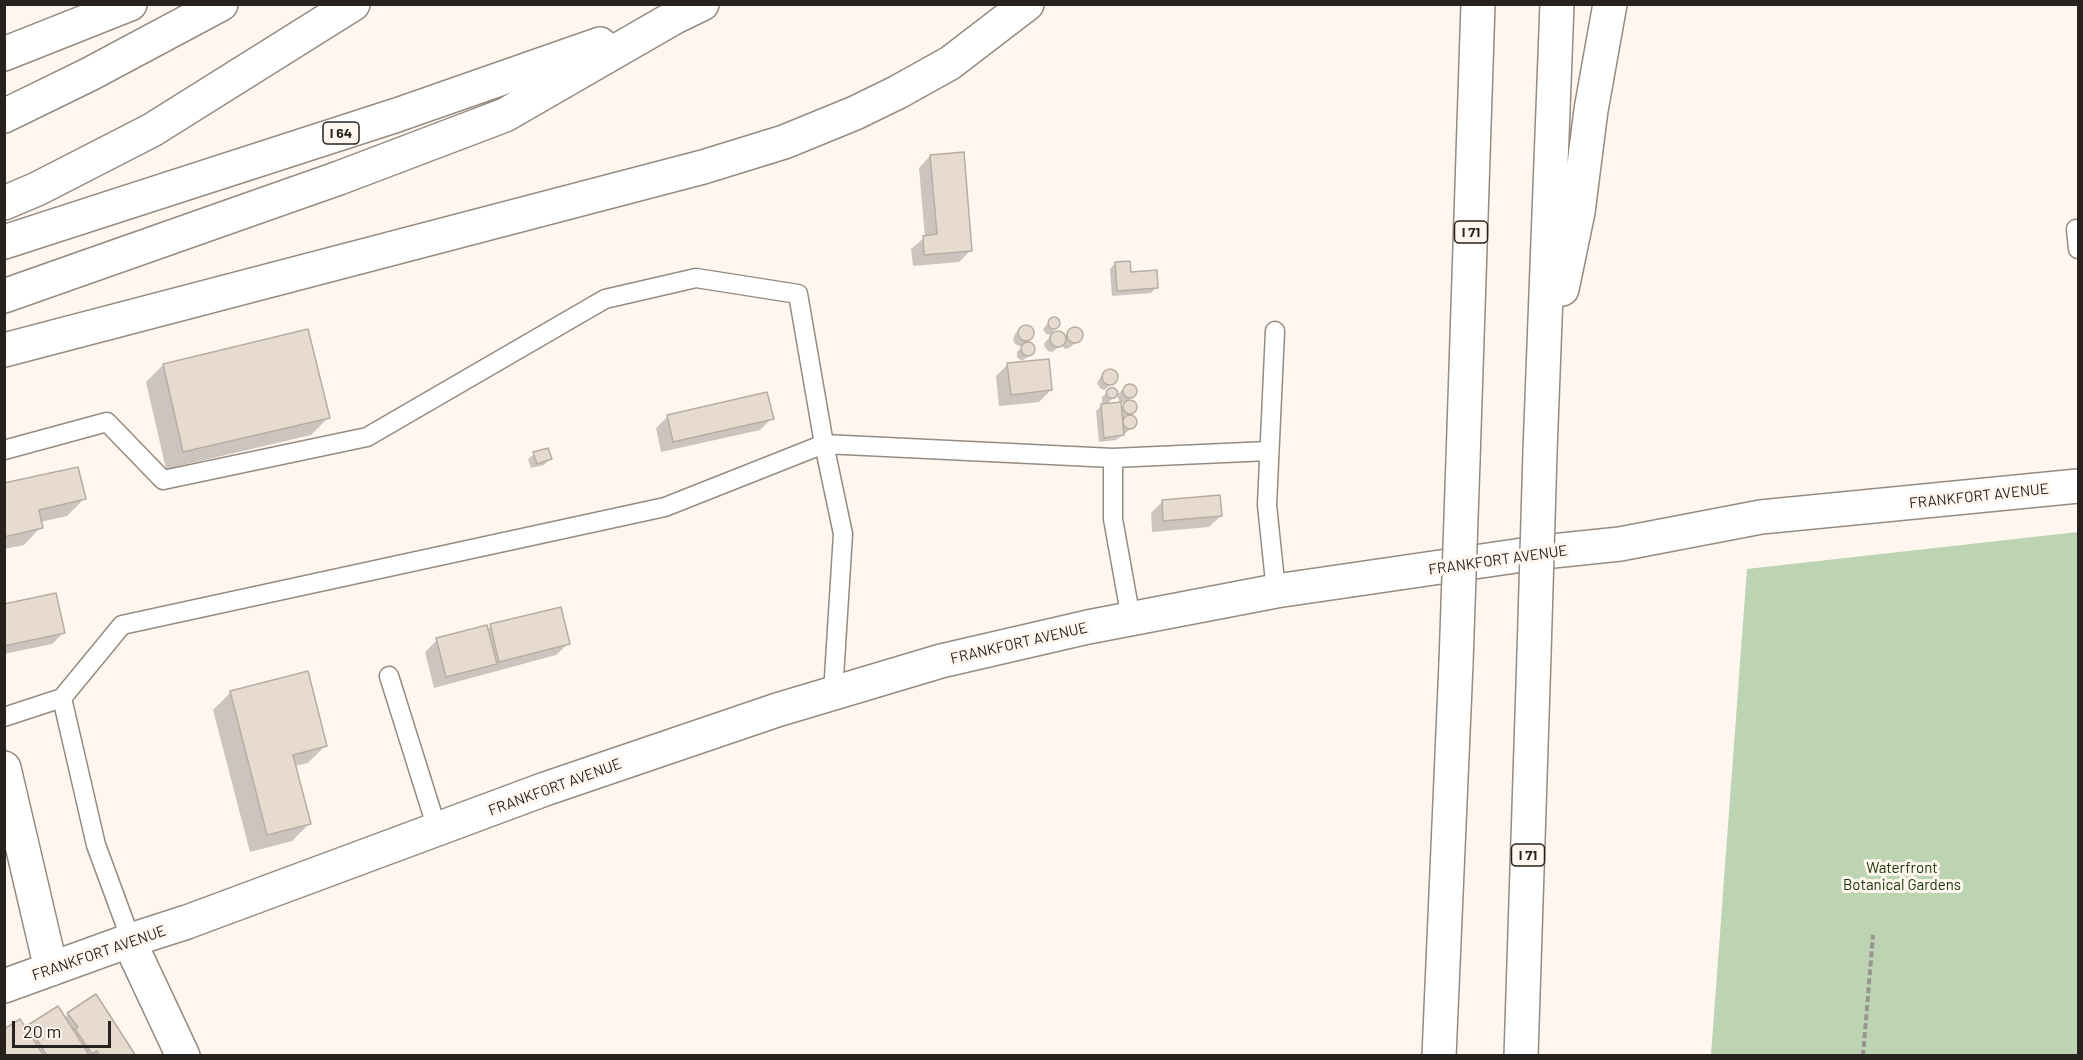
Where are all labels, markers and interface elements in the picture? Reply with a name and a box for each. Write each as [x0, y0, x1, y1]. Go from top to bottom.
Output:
road number: I 64 [323, 122, 359, 144]
road number: I 71 [1454, 221, 1488, 243]
street label: FRANKFORT AVENUE [1908, 480, 2050, 512]
street label: FRANKFORT AVENUE [1427, 541, 1569, 579]
street label: FRANKFORT AVENUE [949, 618, 1089, 668]
street label: FRANKFORT AVENUE [486, 755, 624, 819]
road number: I 71 [1512, 844, 1544, 866]
park label: Waterfront Botanical Gardens [1843, 859, 1961, 894]
street label: FRANKFORT AVENUE [30, 922, 168, 984]
scale bar [15, 1009, 114, 1047]
text: 20 m [23, 1020, 61, 1042]

